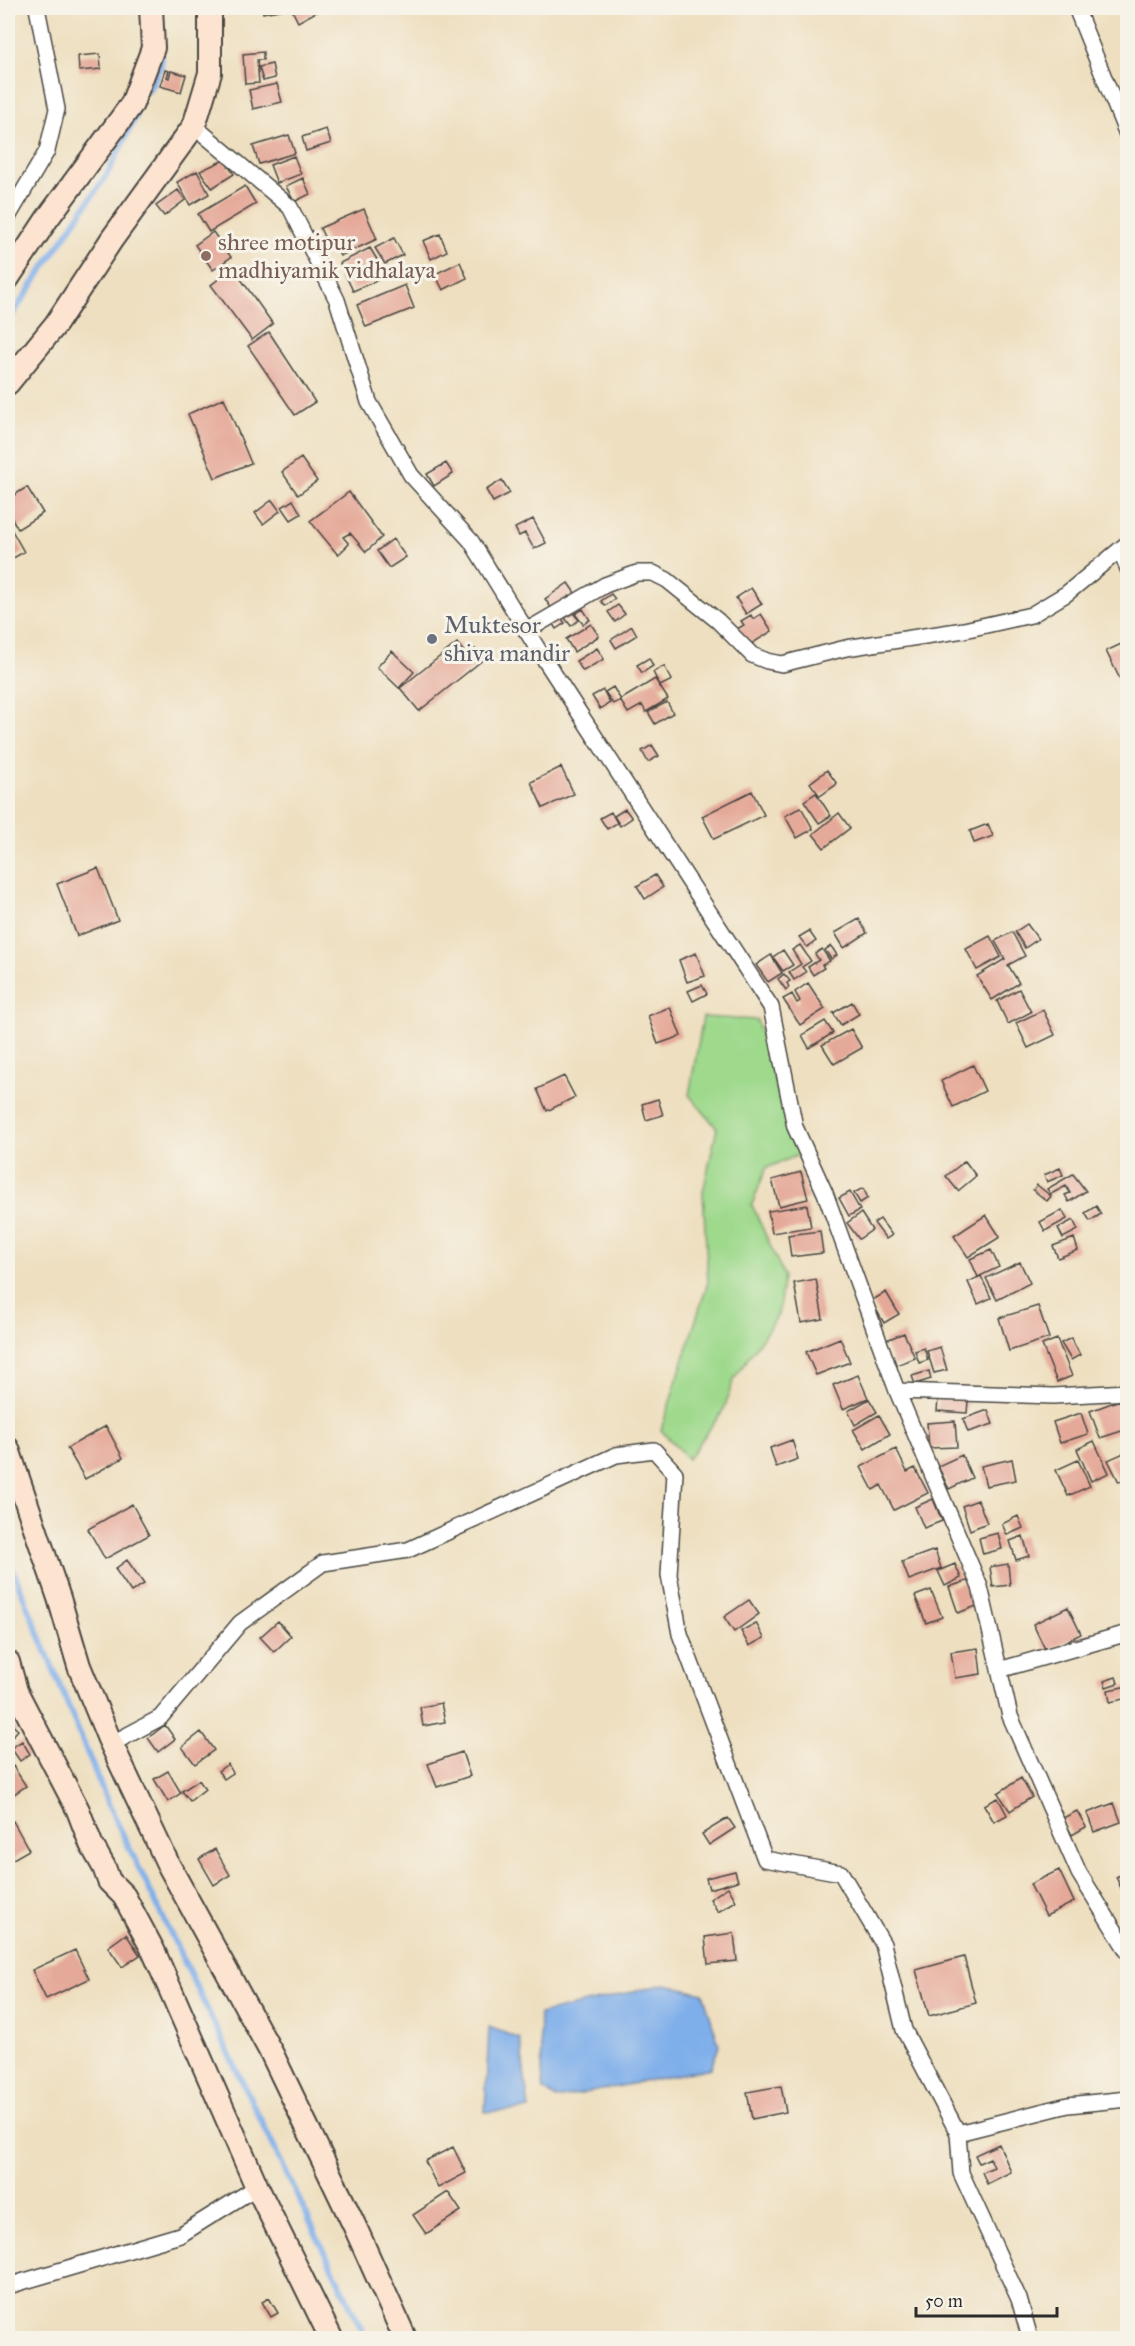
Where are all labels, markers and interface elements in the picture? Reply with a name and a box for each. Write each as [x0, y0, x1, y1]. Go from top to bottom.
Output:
place label: shree motipur madhiyamik vidhalaya [218, 227, 436, 285]
marker: shree motipur madhiyamik vidhalaya [199, 249, 213, 263]
place label: Muktesor shiva mandir [444, 610, 570, 668]
marker: Muktesor shiva mandir [425, 632, 439, 646]
scale bar [916, 2280, 1057, 2318]
text: 50 m [925, 2290, 963, 2312]

